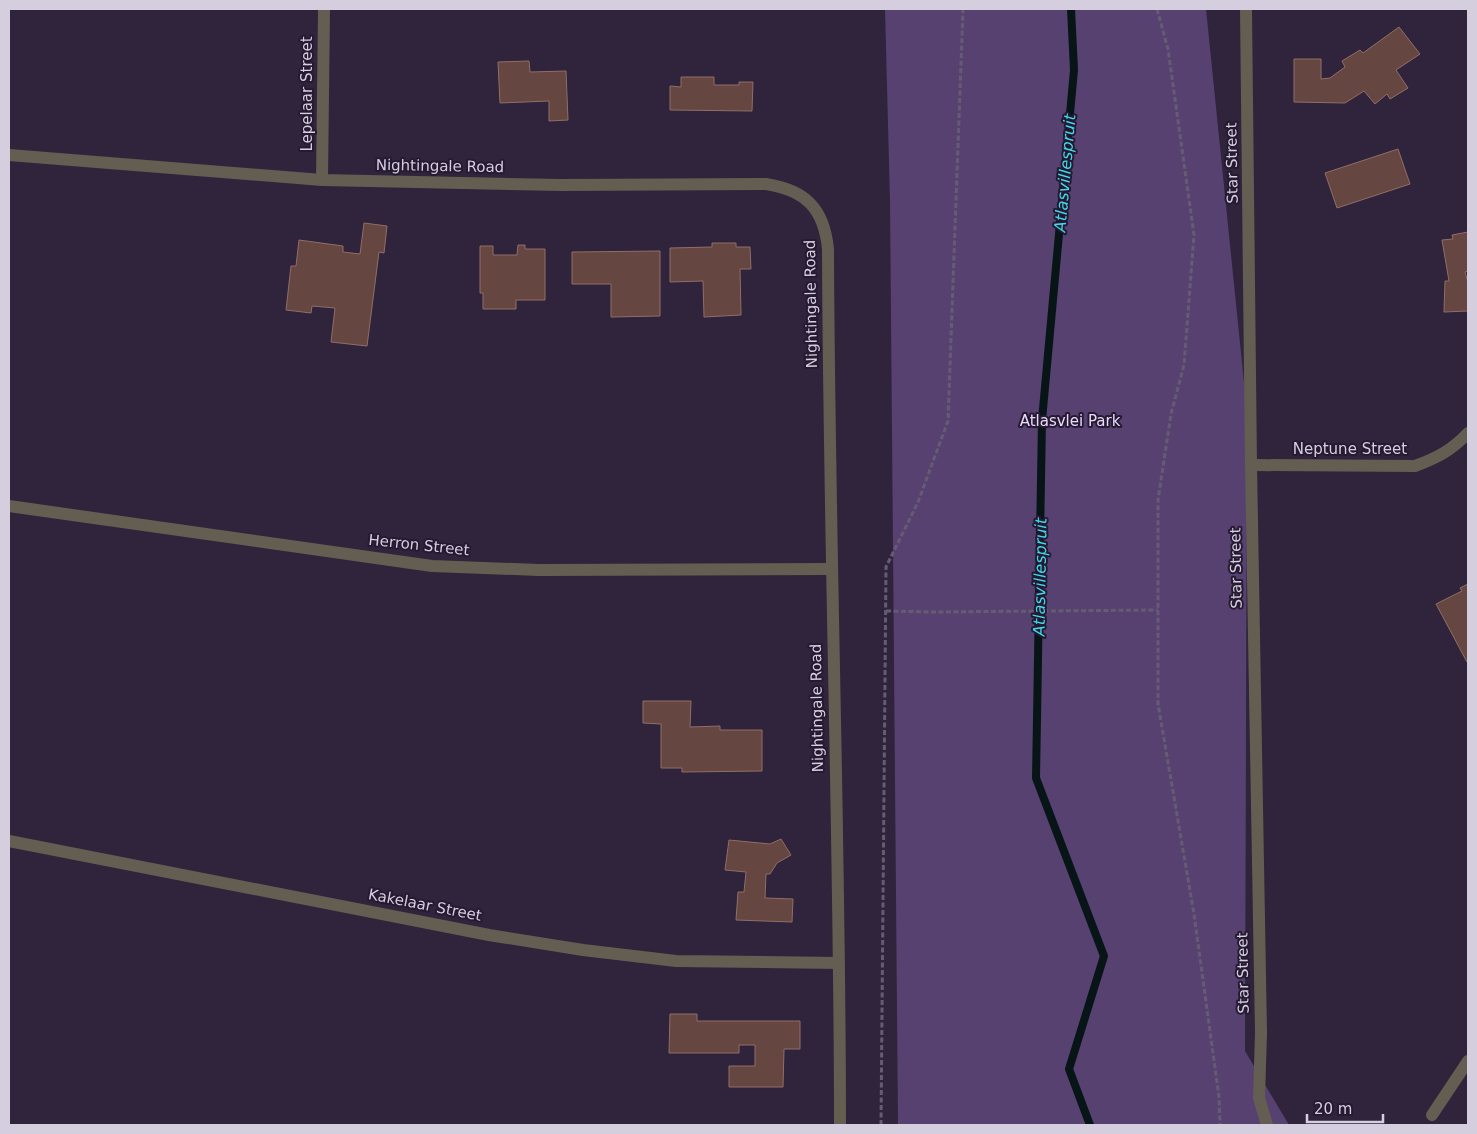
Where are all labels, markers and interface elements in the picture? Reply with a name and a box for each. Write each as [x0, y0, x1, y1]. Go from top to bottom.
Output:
street label: Lepelaar Street [298, 36, 316, 152]
water label: Atlasvillespruit [1050, 112, 1080, 234]
street label: Star Street [1222, 122, 1242, 204]
street label: Nightingale Road [376, 156, 504, 176]
street label: Nightingale Road [801, 240, 821, 368]
park label: Atlasvlei Park [1020, 412, 1121, 430]
street label: Neptune Street [1293, 440, 1407, 458]
water label: Atlasvillespruit [1029, 517, 1051, 637]
street label: Star Street [1226, 527, 1246, 609]
street label: Herron Street [368, 531, 470, 559]
street label: Nightingale Road [807, 644, 827, 772]
street label: Kakelaar Street [367, 885, 483, 925]
street label: Star Street [1233, 932, 1253, 1014]
scale bar [1307, 1092, 1383, 1124]
text: 20 m [1314, 1100, 1352, 1118]

